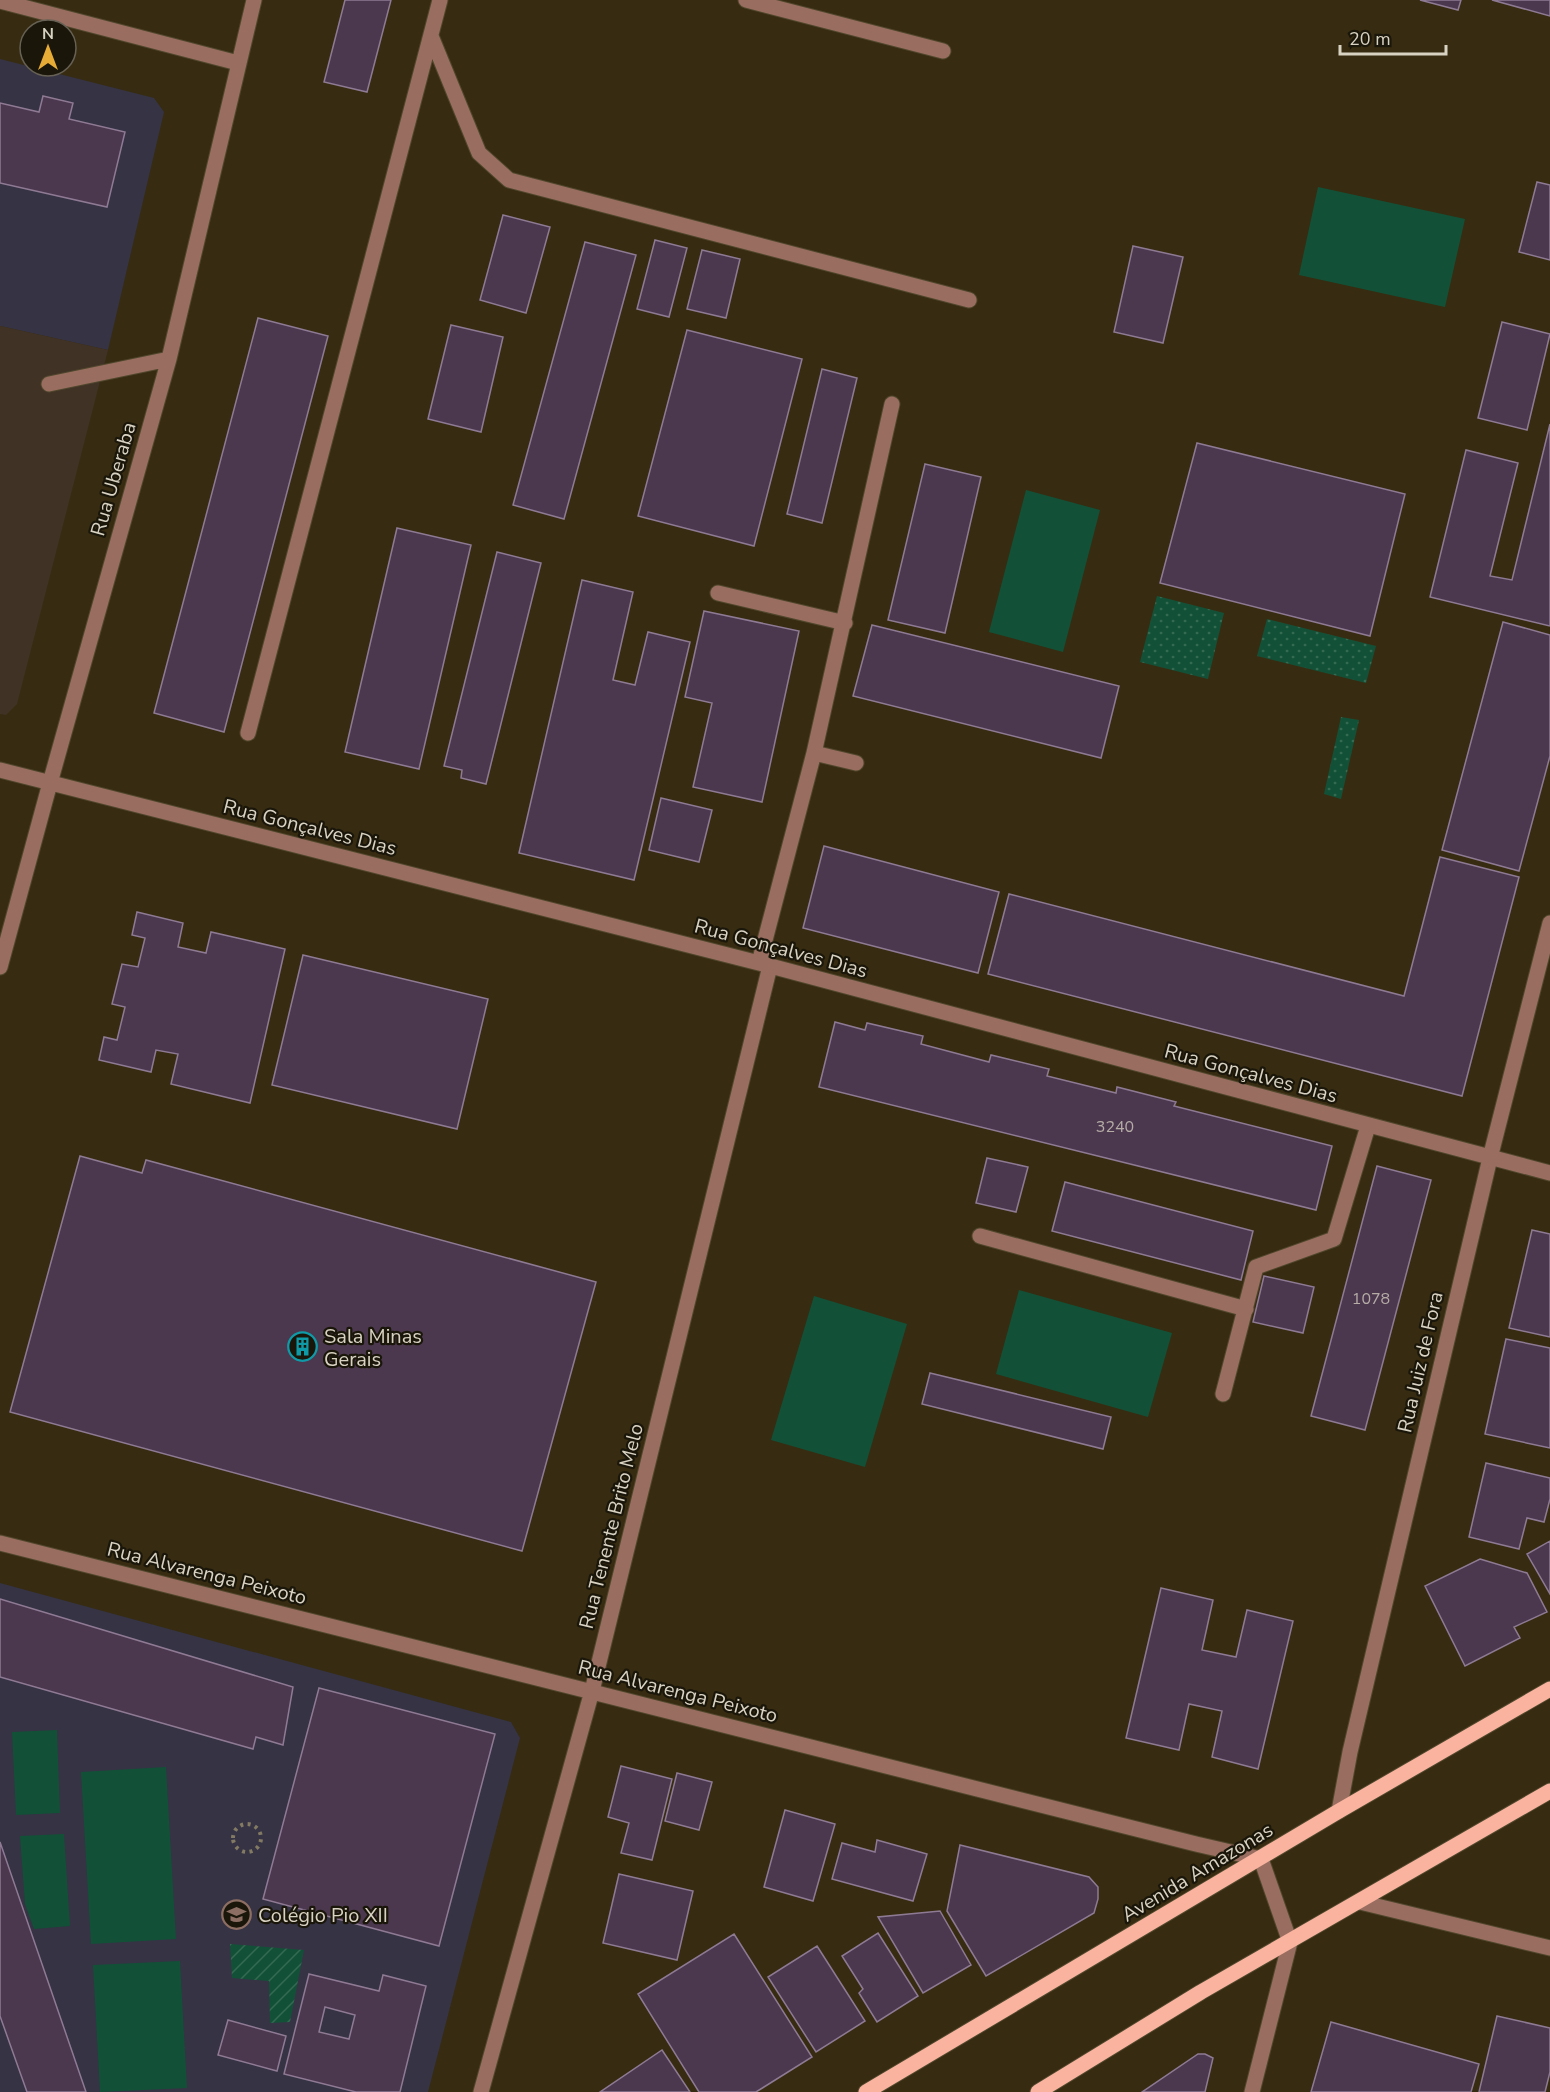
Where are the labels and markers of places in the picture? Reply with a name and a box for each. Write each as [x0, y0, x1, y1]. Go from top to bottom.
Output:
place label: Sala Minas Gerais [324, 1323, 422, 1373]
building icon: Sala Minas Gerais [287, 1331, 319, 1363]
school or university icon: Colégio Pio XII [221, 1899, 253, 1931]
place label: Colégio Pio XII [258, 1902, 388, 1929]

